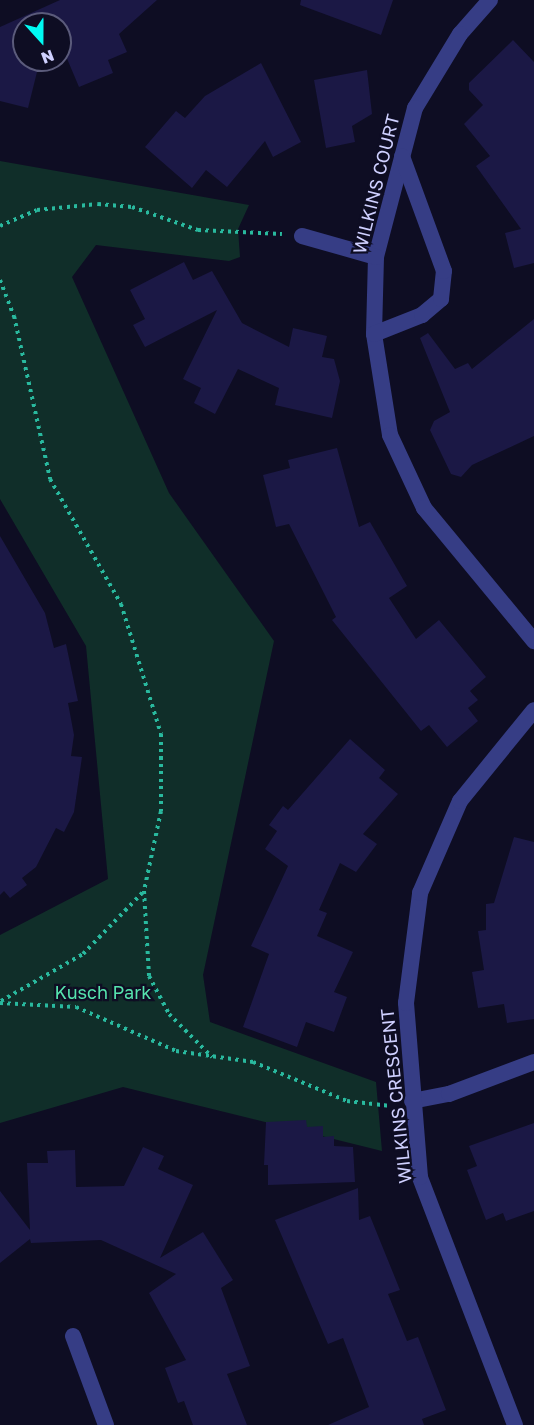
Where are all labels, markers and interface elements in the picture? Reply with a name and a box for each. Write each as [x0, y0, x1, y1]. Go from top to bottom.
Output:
north arrow [12, 12, 72, 72]
text: N [38, 45, 57, 68]
street label: WILKINS COURT [348, 112, 404, 256]
park label: Kusch Park [55, 981, 151, 1003]
street label: WILKINS CRESCENT [376, 1007, 416, 1185]

